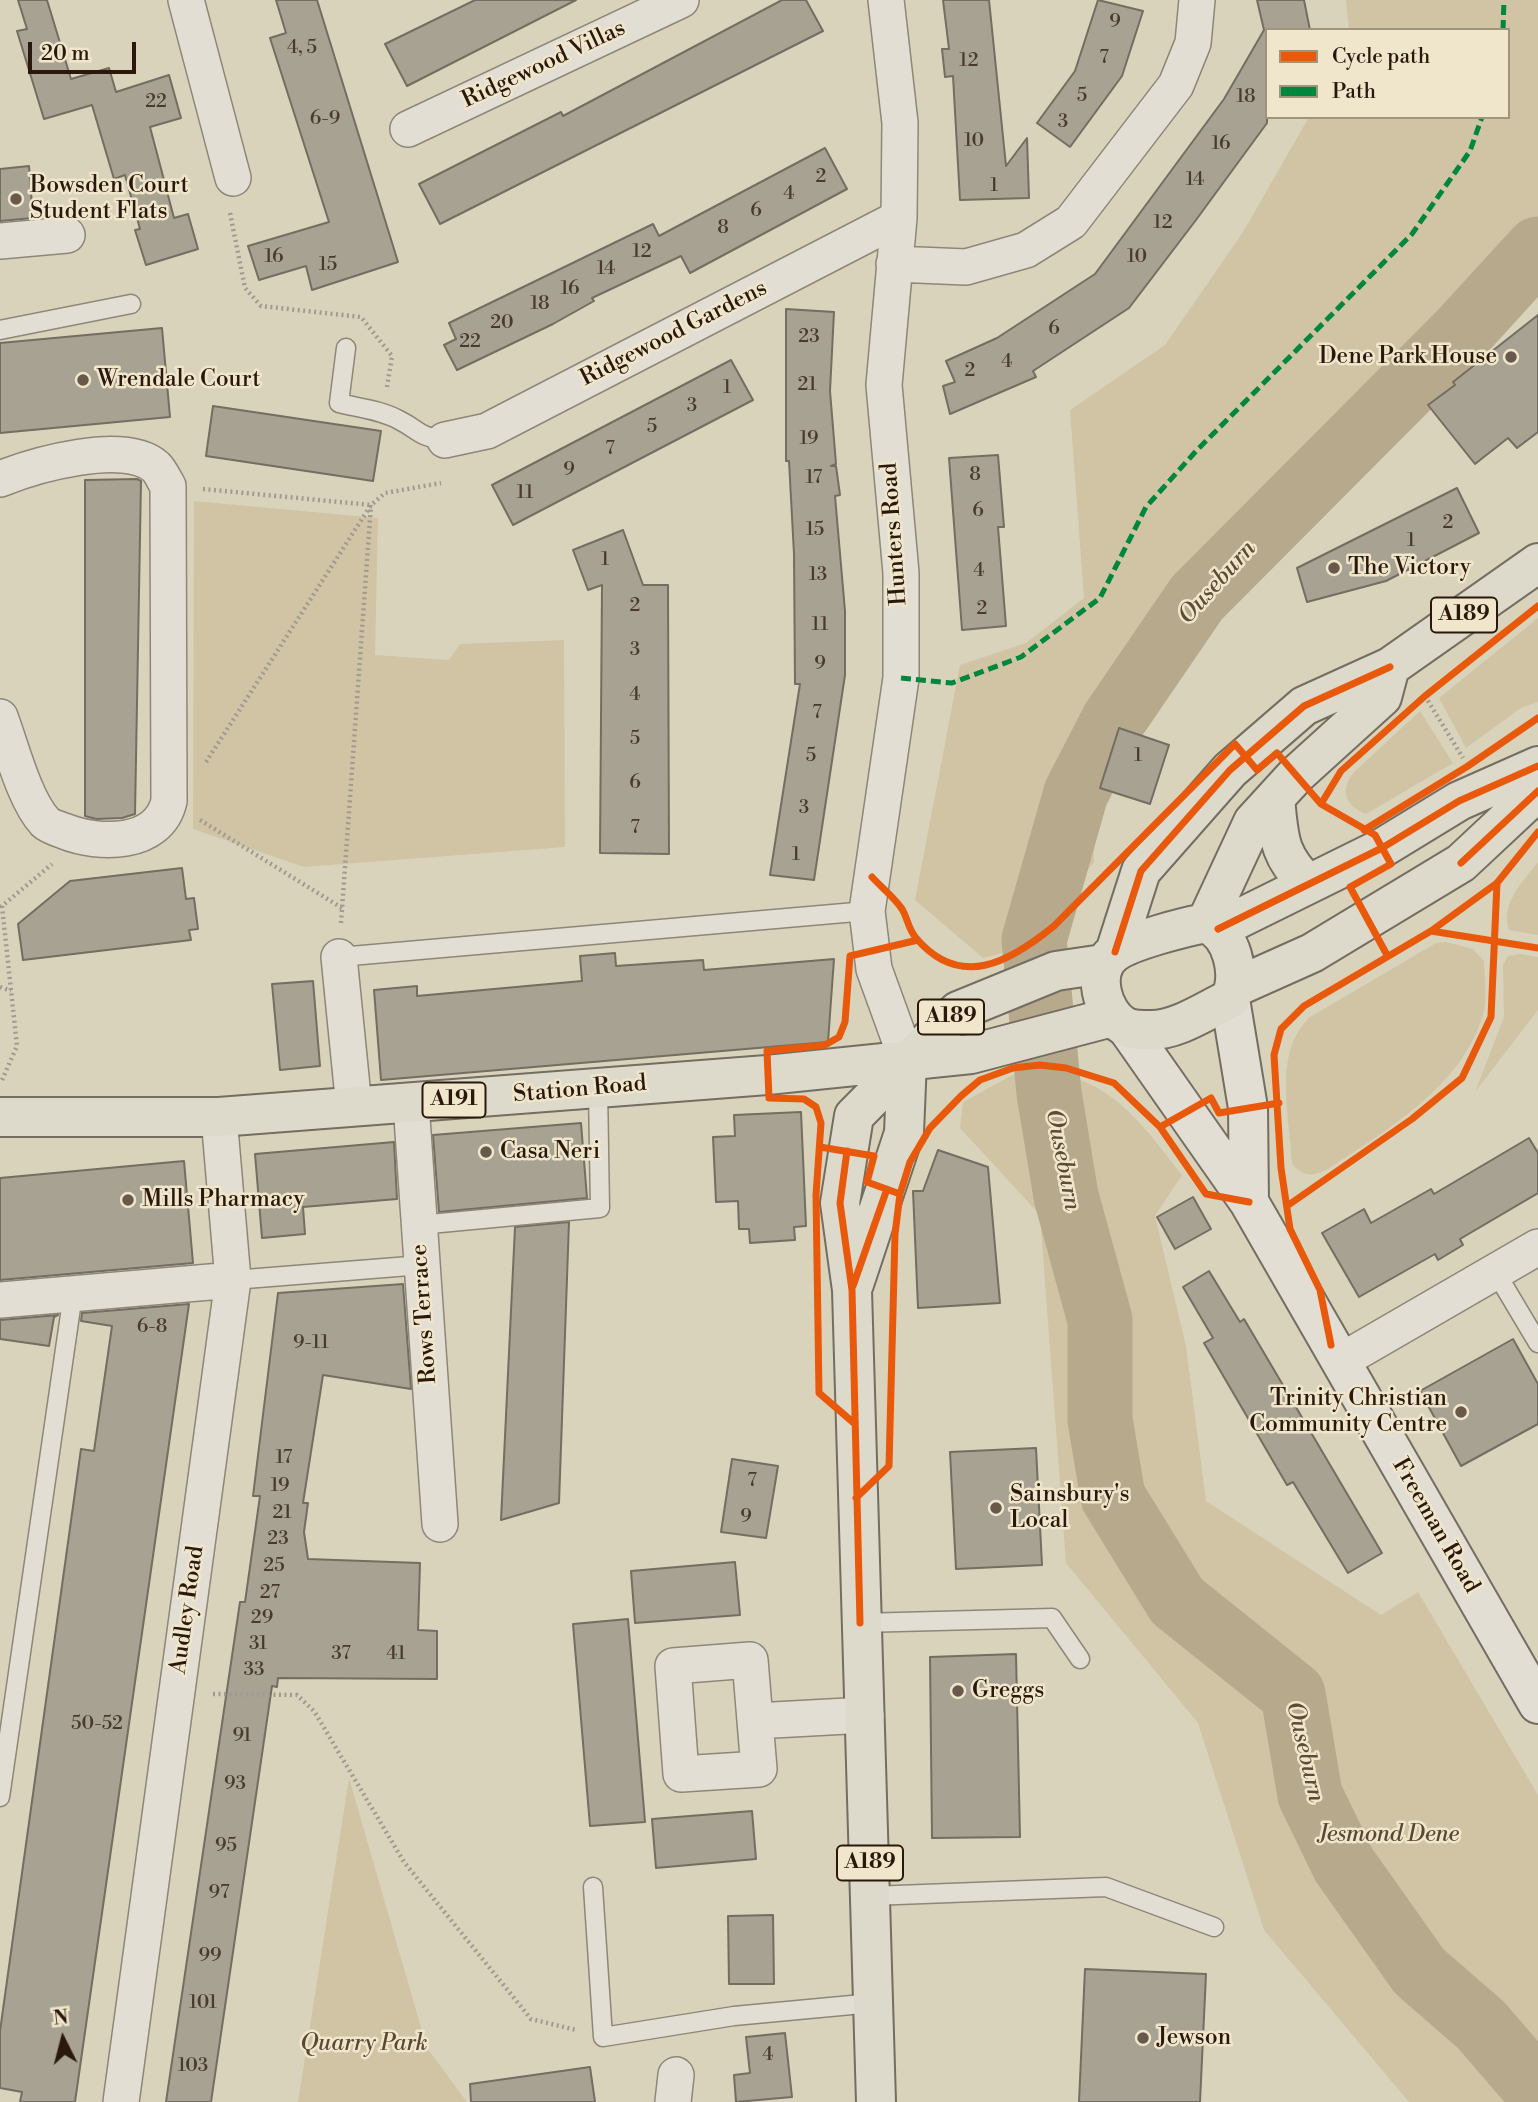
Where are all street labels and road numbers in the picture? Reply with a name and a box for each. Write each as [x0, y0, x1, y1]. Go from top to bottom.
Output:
street label: Ridgewood Villas [458, 15, 630, 115]
street label: Ridgewood Gardens [576, 275, 772, 393]
street label: Hunters Road [876, 462, 914, 606]
road number: A189 [1431, 598, 1497, 632]
road number: A189 [918, 1000, 984, 1034]
street label: Station Road [512, 1070, 648, 1110]
road number: A191 [422, 1082, 486, 1118]
street label: Rows Terrace [406, 1243, 444, 1385]
street label: Freeman Road [1385, 1454, 1485, 1598]
street label: Audley Road [165, 1544, 211, 1676]
road number: A189 [837, 1846, 903, 1881]

